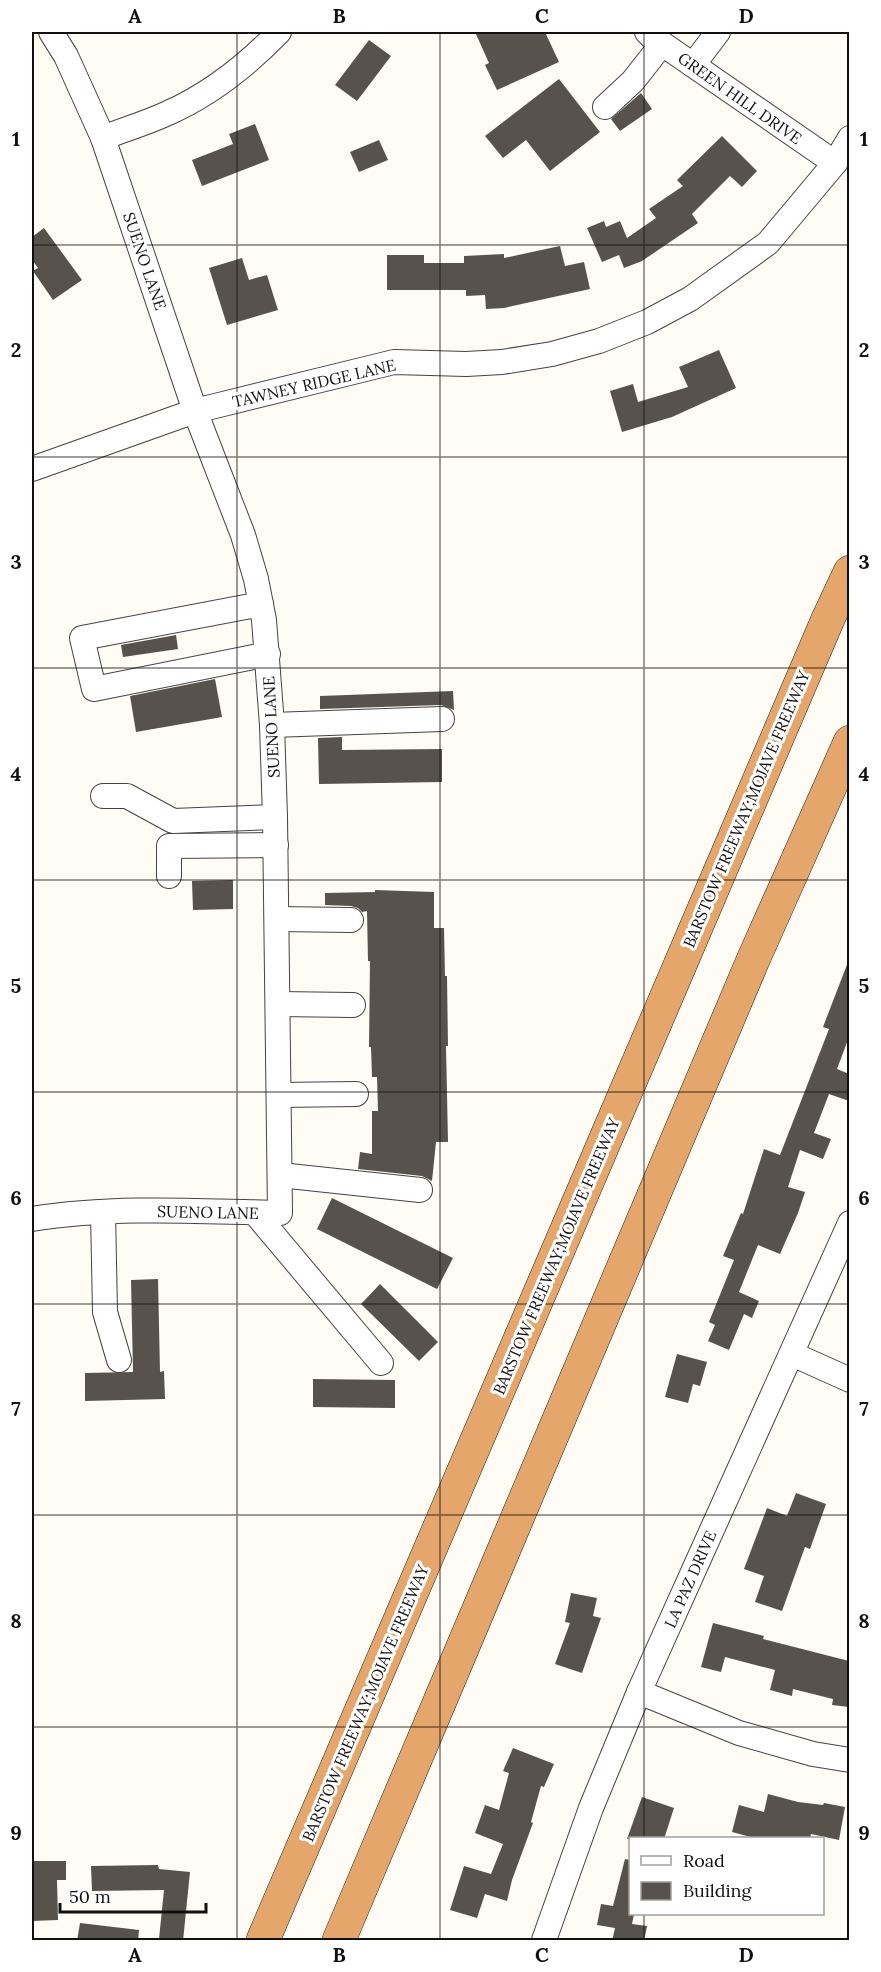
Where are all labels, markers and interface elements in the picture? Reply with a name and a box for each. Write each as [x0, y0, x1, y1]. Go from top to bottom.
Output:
text: A [128, 3, 142, 28]
text: B [332, 3, 346, 28]
text: C [535, 3, 549, 28]
text: D [738, 3, 754, 28]
street label: GREEN HILL DRIVE [674, 48, 806, 148]
text: 1 [12, 126, 20, 151]
text: 1 [860, 126, 868, 151]
street label: SUENO LANE [119, 210, 171, 312]
text: 2 [11, 337, 21, 362]
text: 2 [859, 337, 869, 362]
street label: TAWNEY RIDGE LANE [230, 354, 398, 412]
text: 3 [10, 549, 22, 574]
text: 3 [858, 549, 870, 574]
street label: BARSTOW FREEWAY;MOJAVE FREEWAY [678, 667, 814, 950]
street label: SUENO LANE [258, 676, 284, 778]
text: 4 [11, 761, 22, 786]
text: 4 [859, 761, 870, 786]
text: 5 [11, 973, 22, 998]
text: 5 [859, 973, 870, 998]
street label: BARSTOW FREEWAY;MOJAVE FREEWAY [488, 1114, 624, 1397]
text: 6 [10, 1185, 22, 1210]
text: 6 [858, 1185, 870, 1210]
street label: SUENO LANE [157, 1201, 259, 1223]
text: 7 [11, 1396, 21, 1421]
text: 7 [859, 1396, 869, 1421]
street label: LA PAZ DRIVE [660, 1527, 720, 1631]
street label: BARSTOW FREEWAY;MOJAVE FREEWAY [297, 1561, 433, 1844]
text: 8 [10, 1608, 22, 1633]
text: 8 [858, 1608, 870, 1633]
text: 9 [10, 1820, 22, 1845]
text: 9 [858, 1820, 870, 1845]
legend [629, 1837, 824, 1915]
text: Road [683, 1849, 725, 1872]
scale bar [60, 1876, 206, 1914]
text: Building [683, 1879, 753, 1902]
text: 50 m [69, 1885, 111, 1908]
text: A [128, 1942, 142, 1967]
text: B [332, 1942, 346, 1967]
text: C [535, 1942, 549, 1967]
text: D [738, 1942, 754, 1967]

